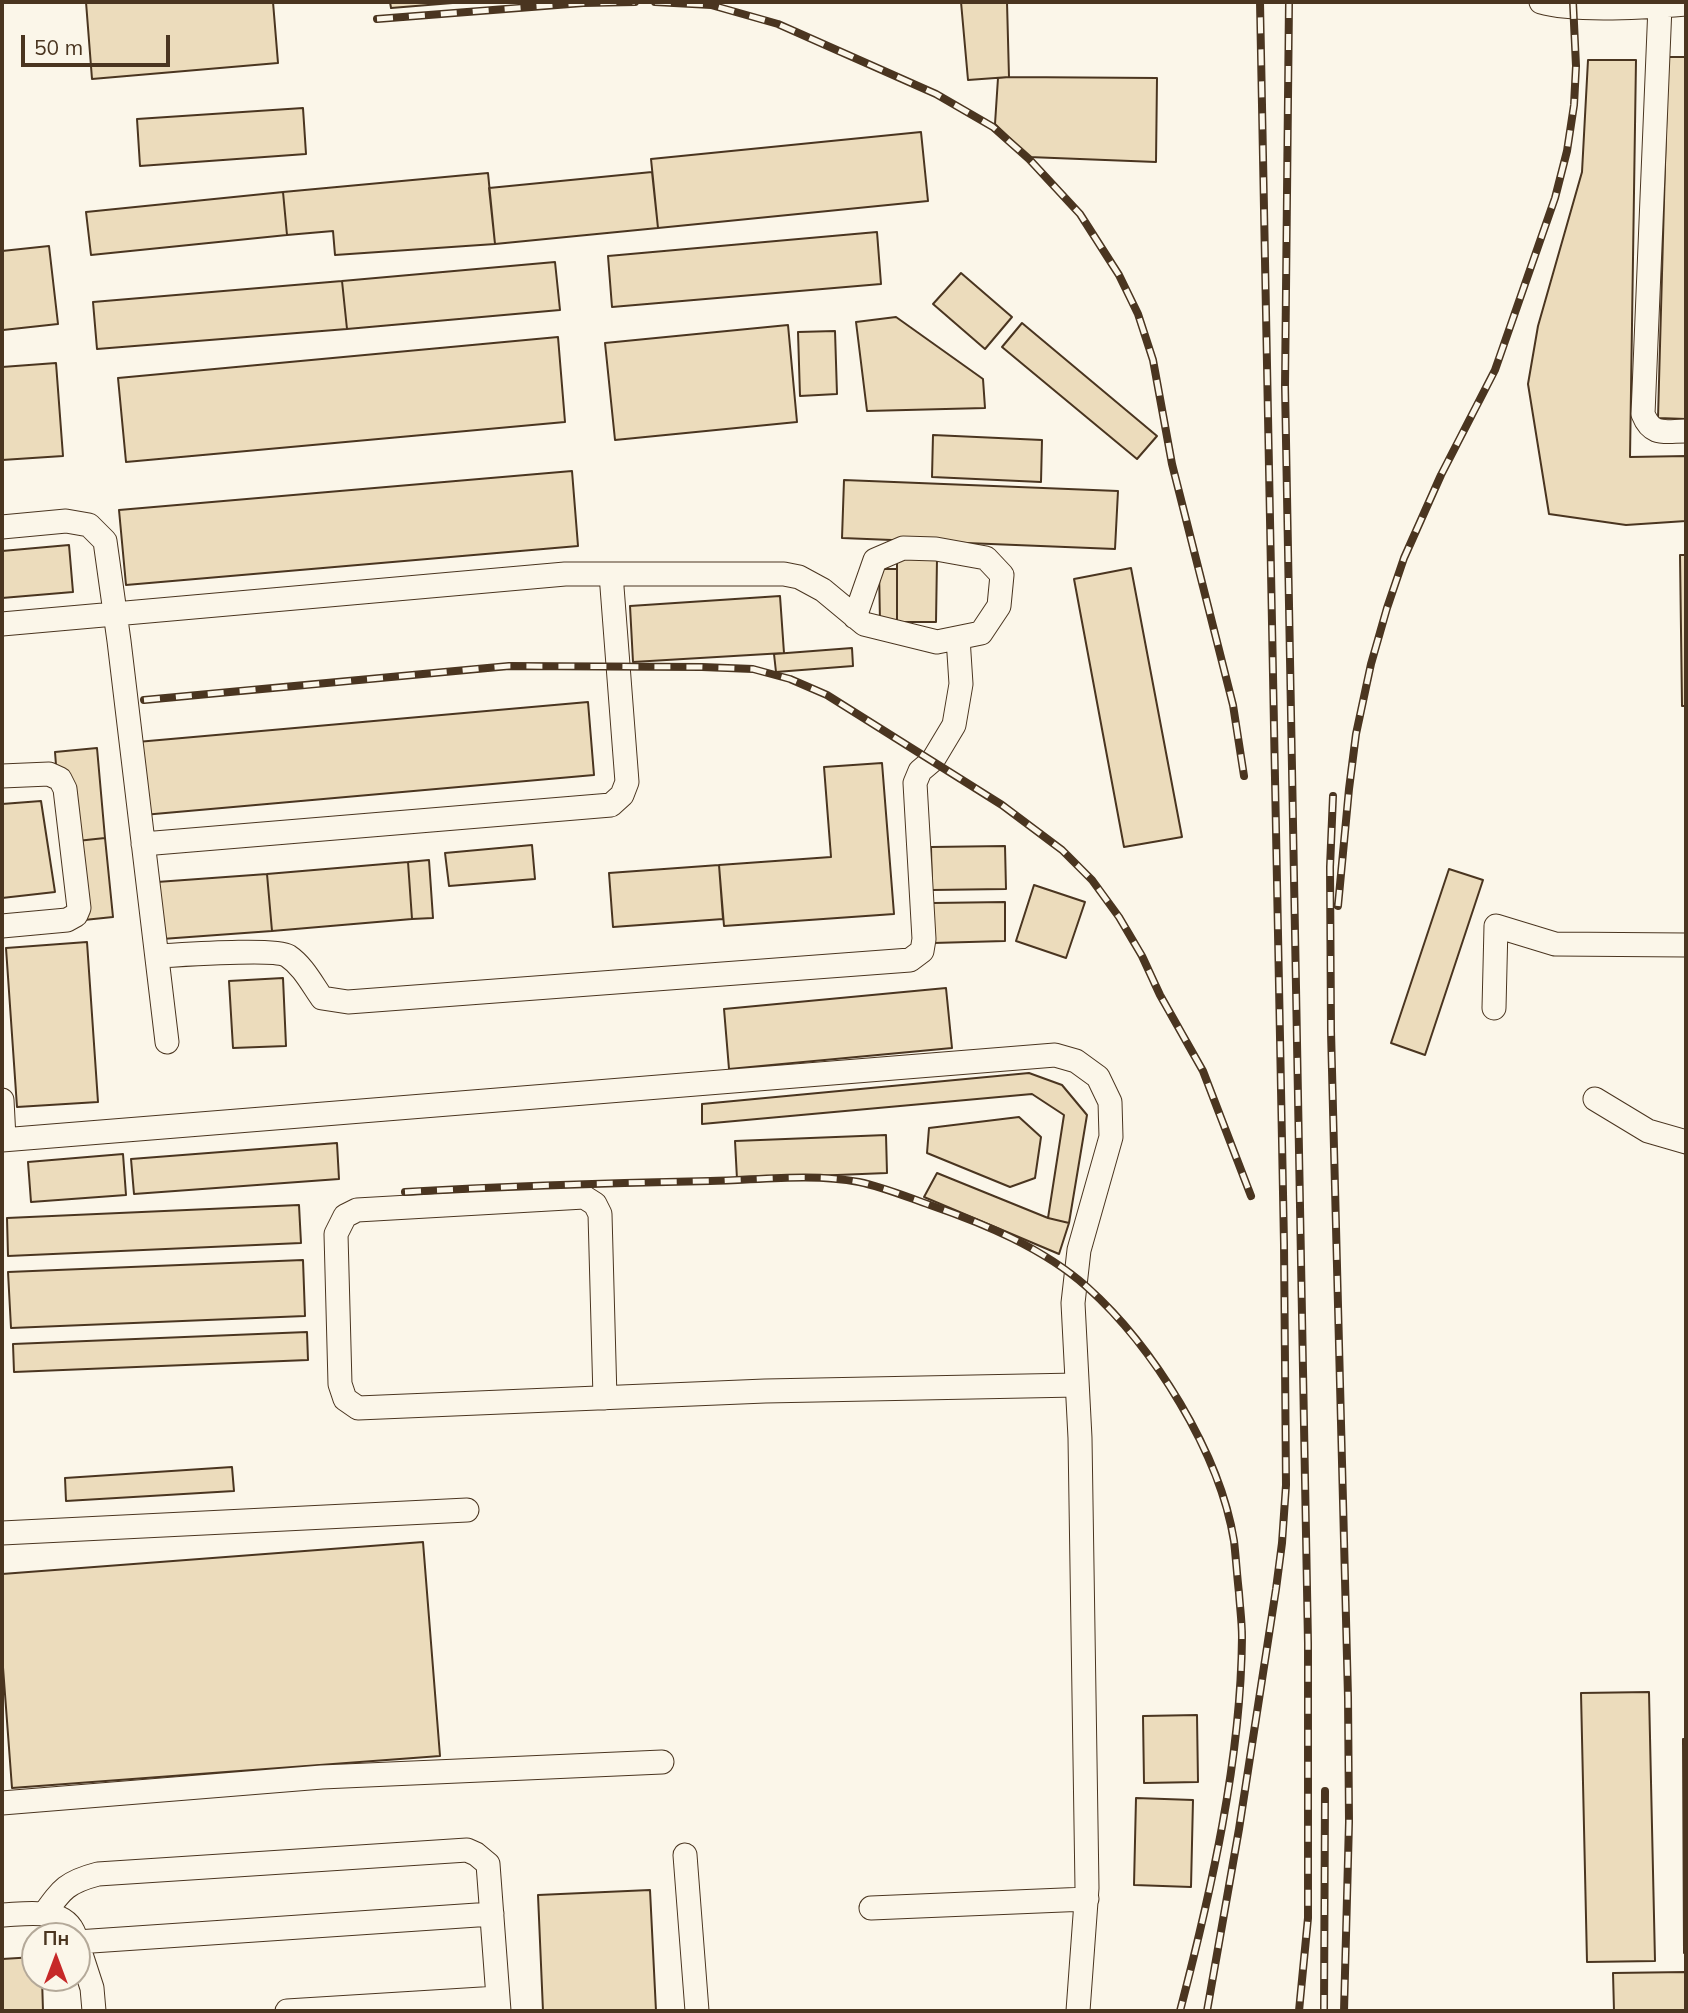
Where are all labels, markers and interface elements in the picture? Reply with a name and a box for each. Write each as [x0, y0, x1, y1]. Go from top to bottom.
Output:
scale bar [24, 21, 173, 65]
text: 50 m [34, 34, 83, 60]
north arrow [21, 1922, 91, 1992]
text: Пн [43, 1926, 69, 1950]

